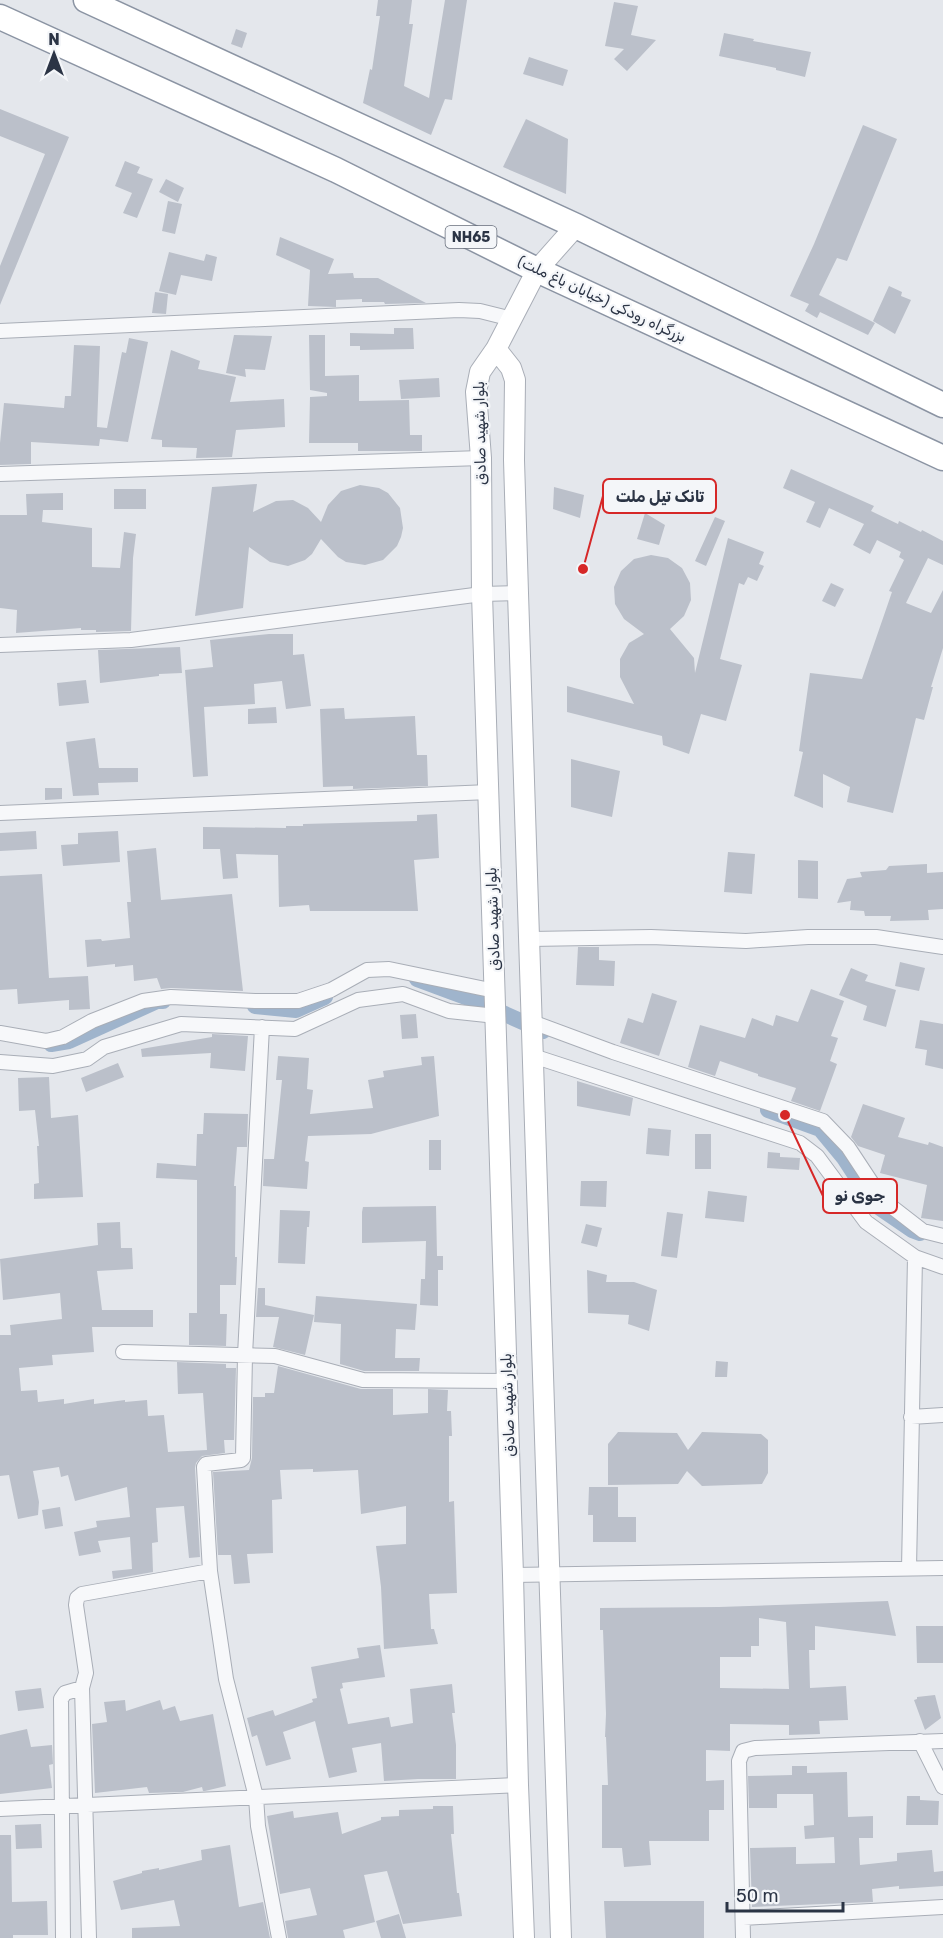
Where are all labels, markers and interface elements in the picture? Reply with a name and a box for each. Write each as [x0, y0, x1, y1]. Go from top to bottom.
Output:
north arrow [24, 24, 84, 84]
text: N [48, 30, 60, 49]
road number: NH65 [446, 226, 496, 248]
street label: بزرگراه رودکی (خیابان باغ ملت) [514, 252, 689, 348]
street label: بلوار شهید صادق [470, 381, 490, 485]
callout: تانک تیل ملت [603, 479, 716, 513]
text: تانک تیل ملت [616, 487, 705, 506]
street label: بلوار شهید صادق [482, 867, 504, 971]
callout: جوی نو [823, 1179, 897, 1213]
text: جوی نو [835, 1186, 885, 1205]
street label: بلوار شهید صادق [497, 1353, 519, 1457]
scale bar [727, 1875, 842, 1913]
text: 50 m [736, 1885, 779, 1907]

